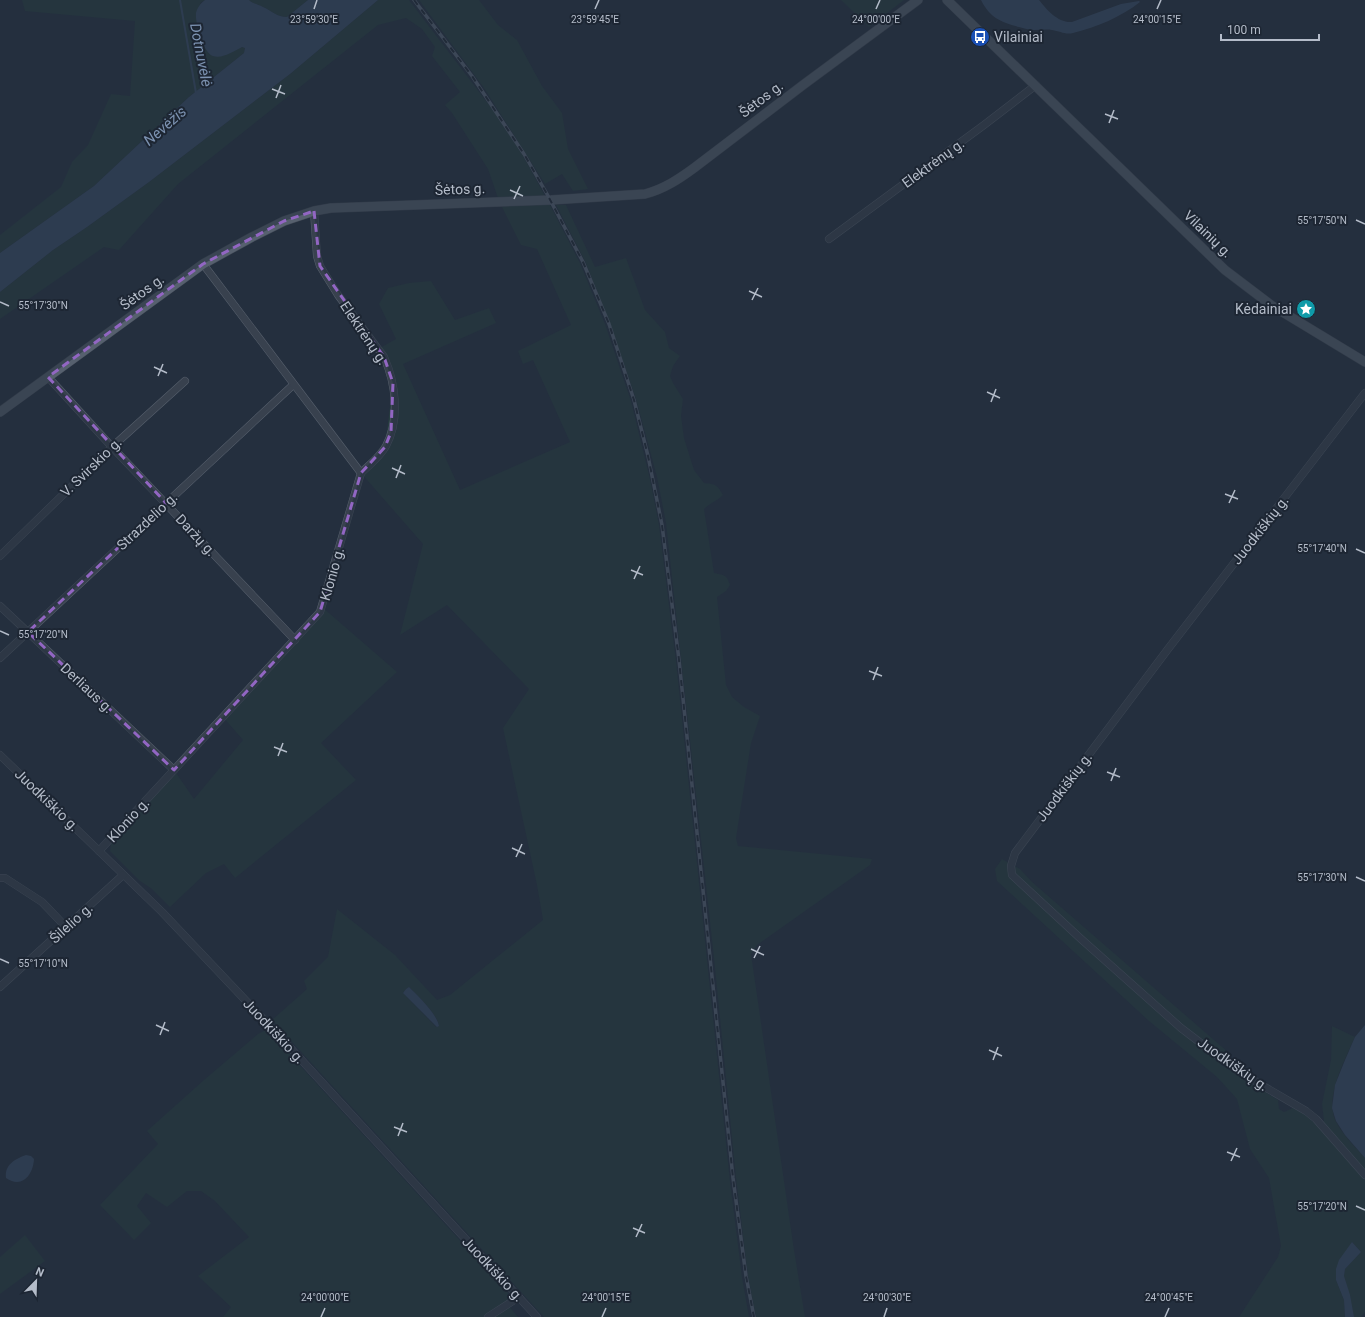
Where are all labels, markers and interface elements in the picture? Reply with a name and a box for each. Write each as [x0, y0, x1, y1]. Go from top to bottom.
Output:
text: 23°59'30"E [290, 14, 338, 25]
text: 23°59'45"E [571, 14, 619, 25]
text: 24°00'00"E [852, 14, 900, 25]
text: 24°00'15"E [1133, 14, 1181, 25]
scale bar [1221, 16, 1319, 42]
water label: Dotnuvėlė [186, 22, 216, 89]
text: 100 m [1227, 23, 1261, 37]
bus stop icon: Vilainiai [969, 26, 991, 48]
place label: Vilainiai [994, 29, 1043, 45]
street label: Šėtos g. [735, 77, 786, 121]
water label: Nevėžis [140, 102, 190, 150]
street label: Elektrėnų g. [899, 135, 967, 191]
street label: Šėtos g. [434, 179, 485, 198]
street label: Vilainių g. [1181, 207, 1235, 261]
text: 55°17'50"N [1297, 215, 1347, 226]
street label: Šėtos g. [116, 270, 167, 313]
street label: Elektrėnų g. [337, 298, 391, 368]
place icon: Kėdainiai [1295, 298, 1317, 320]
text: 55°17'30"N [18, 300, 68, 311]
place label: Kėdainiai [1235, 301, 1292, 317]
street label: V. Svirskio g. [57, 434, 125, 500]
street label: Strazdelio g. [113, 489, 181, 553]
street label: Juodkiškių g. [1228, 493, 1292, 567]
street label: Daržų g. [173, 511, 219, 559]
text: 55°17'40"N [1297, 543, 1347, 554]
street label: Klonio g. [317, 546, 347, 602]
text: 55°17'20"N [18, 629, 68, 640]
street label: Derliaus g. [58, 660, 116, 716]
street label: Juodkiškių g. [1033, 749, 1095, 825]
street label: Juodkiškio g. [12, 766, 82, 834]
street label: Klonio g. [104, 795, 152, 845]
text: 55°17'30"N [1297, 872, 1347, 883]
street label: Šilelio g. [46, 899, 96, 946]
text: 55°17'10"N [18, 958, 68, 969]
street label: Juodkiškio g. [240, 995, 308, 1067]
street label: Juodkiškių g. [1195, 1034, 1271, 1094]
text: 55°17'20"N [1297, 1201, 1347, 1212]
street label: Juodkiškio g. [459, 1233, 527, 1305]
north arrow [16, 1261, 56, 1301]
text: N [34, 1265, 46, 1280]
text: 24°00'00"E [301, 1292, 349, 1303]
text: 24°00'15"E [582, 1292, 630, 1303]
text: 24°00'30"E [863, 1292, 911, 1303]
text: 24°00'45"E [1145, 1292, 1193, 1303]

